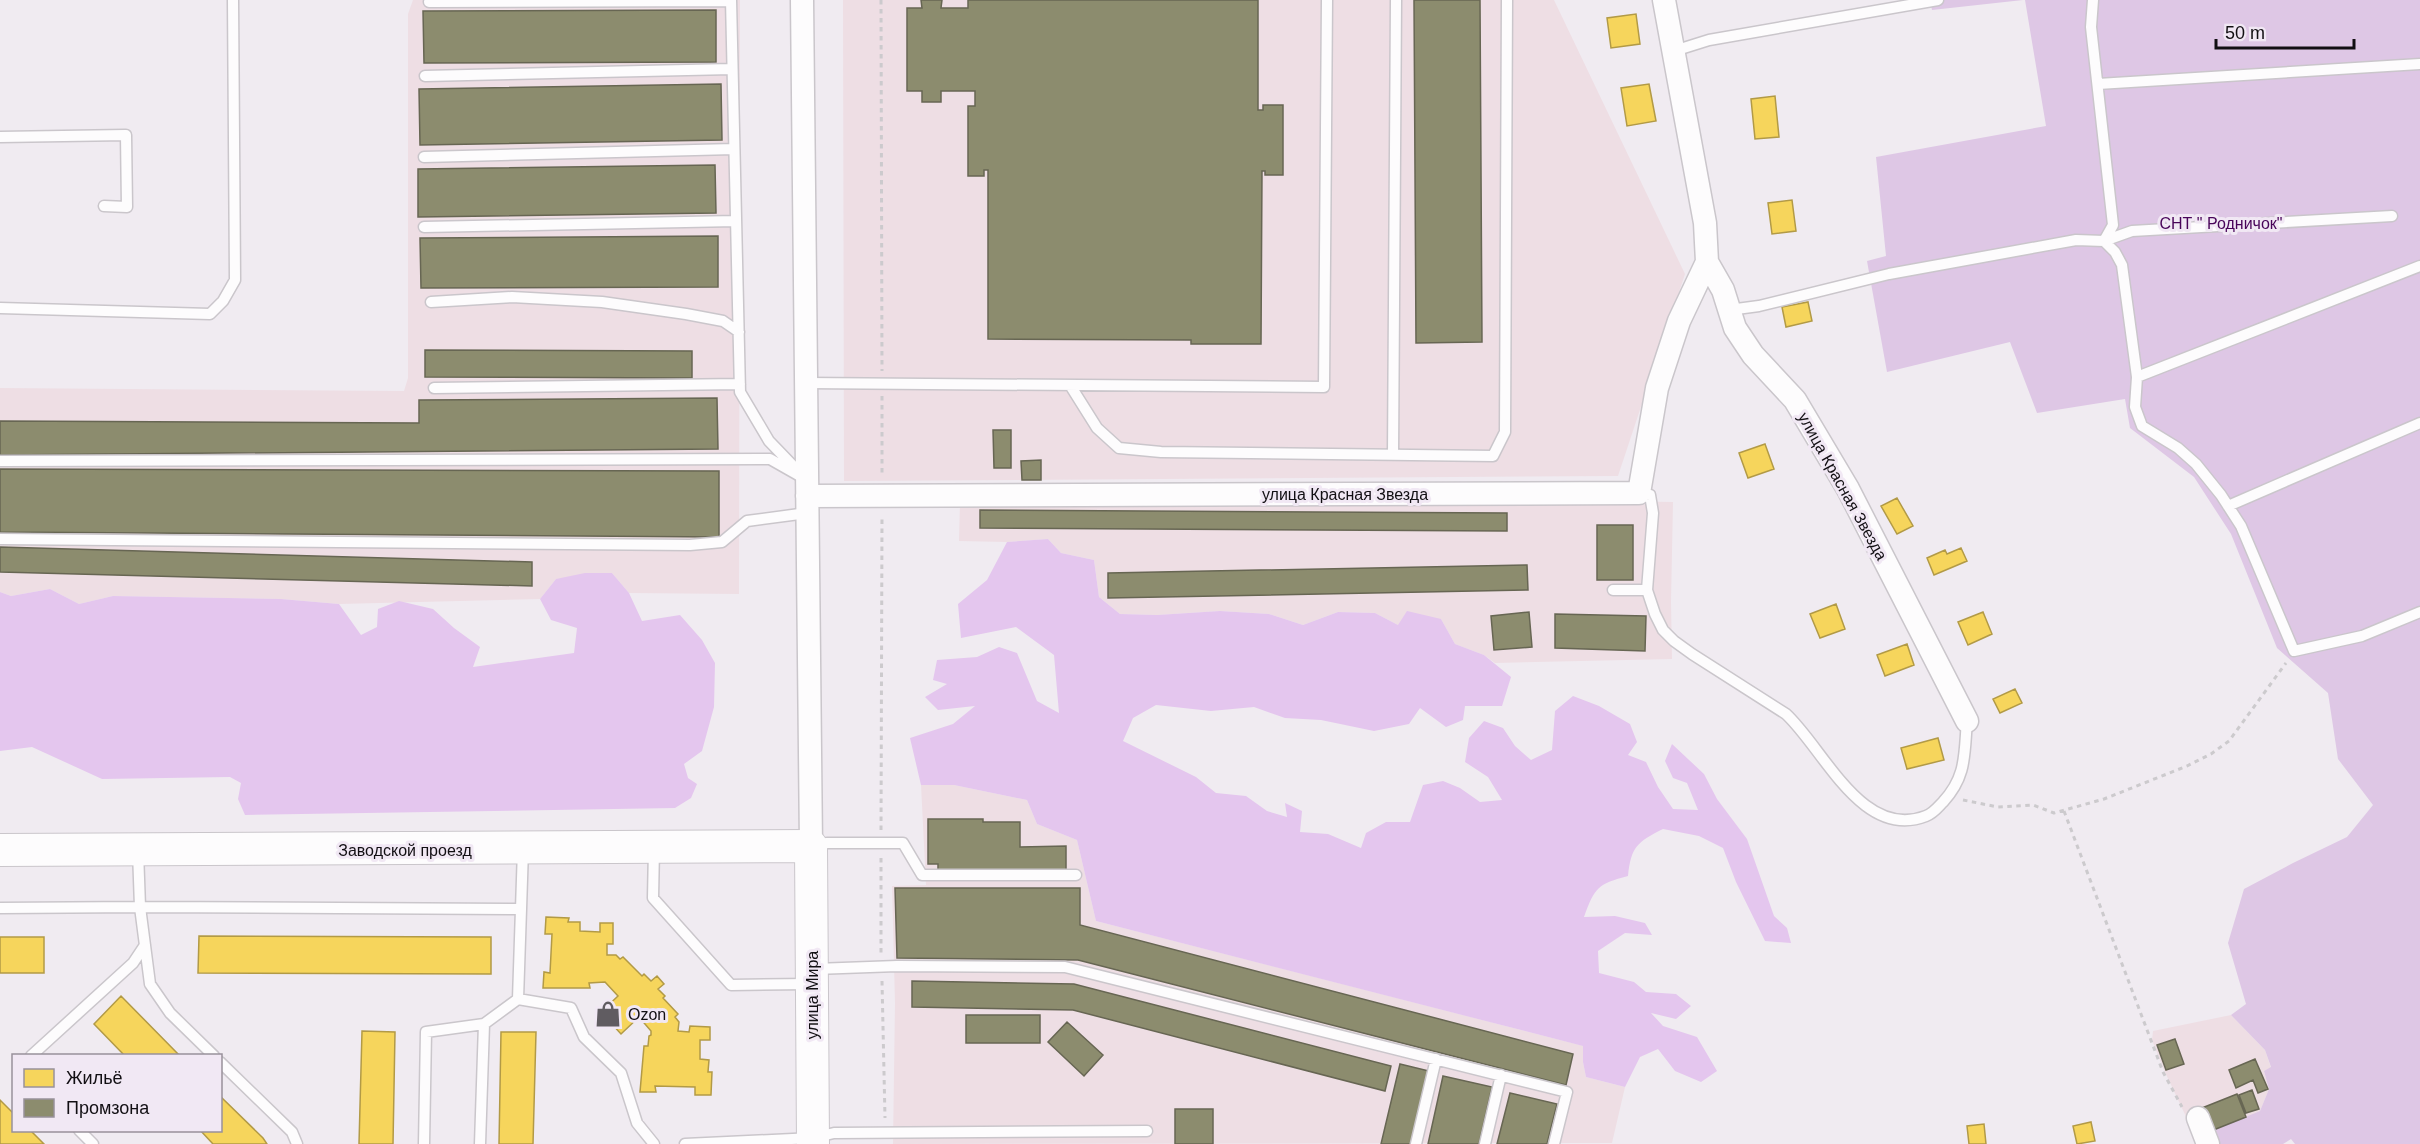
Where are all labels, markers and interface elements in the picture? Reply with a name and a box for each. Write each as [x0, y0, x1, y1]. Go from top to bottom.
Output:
scale bar [2216, 12, 2354, 50]
text: 50 m [2225, 23, 2265, 43]
park label: СНТ " Родничок" [2160, 215, 2283, 232]
street label: улица Красная Звезда [1795, 409, 1890, 563]
street label: улица Красная Звезда [1262, 486, 1428, 503]
street label: Заводской проезд [338, 842, 472, 859]
street label: улица Мира [804, 951, 821, 1039]
shop icon: Ozon [593, 999, 623, 1029]
place label: Ozon [628, 1006, 666, 1023]
legend [12, 1054, 222, 1132]
text: Жильё [66, 1068, 123, 1088]
text: Промзона [66, 1098, 150, 1118]

